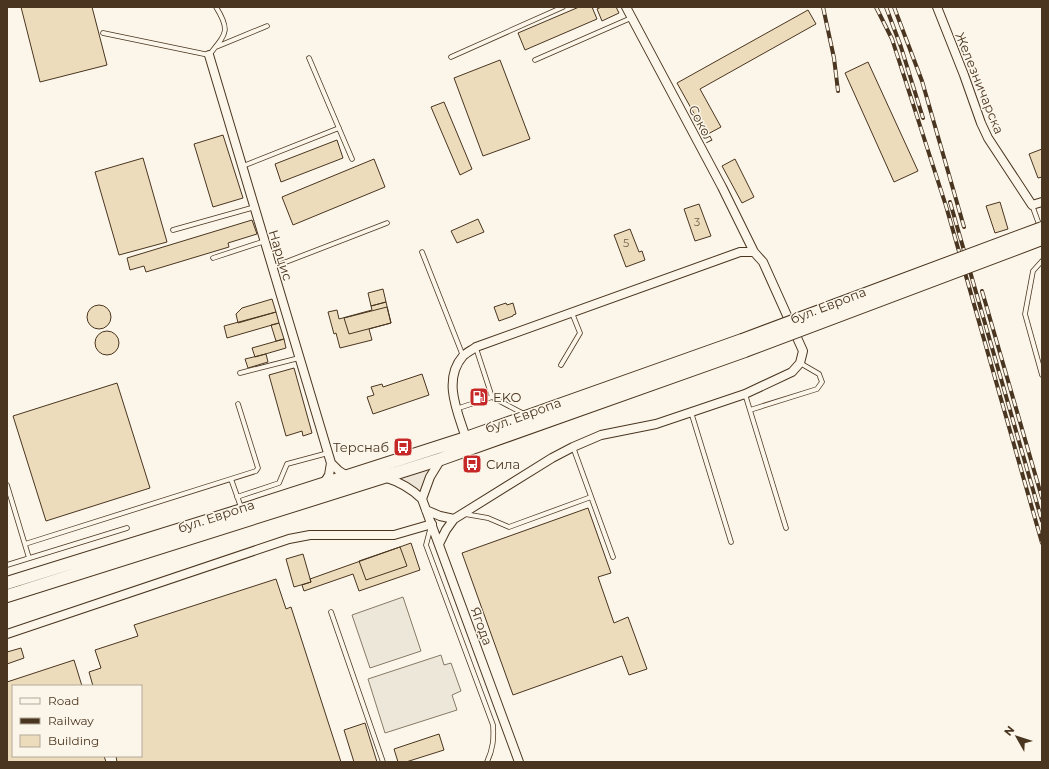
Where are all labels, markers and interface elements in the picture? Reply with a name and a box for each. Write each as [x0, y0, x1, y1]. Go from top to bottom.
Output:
street label: Железничарска [952, 30, 1008, 136]
street label: Сокол [685, 102, 719, 146]
house number: 3 [694, 215, 700, 229]
street label: Нарцис [266, 228, 296, 282]
house number: 5 [623, 236, 629, 250]
street label: бул. Европа [788, 283, 868, 327]
fuel station icon: EKO [468, 386, 490, 408]
place label: EKO [493, 389, 521, 405]
street label: бул. Европа [483, 394, 563, 436]
bus stop icon: Терснаб [392, 436, 414, 458]
place label: Терснаб [333, 439, 389, 455]
bus stop icon: Сила [461, 453, 483, 475]
place label: Сила [486, 456, 520, 472]
street label: бул. Европа [176, 496, 256, 536]
street label: Ягода [468, 605, 496, 647]
legend [12, 685, 142, 757]
text: Road [48, 693, 79, 708]
text: Railway [48, 713, 94, 728]
north arrow [997, 717, 1037, 757]
text: N [1001, 723, 1017, 739]
text: Building [48, 733, 99, 748]

